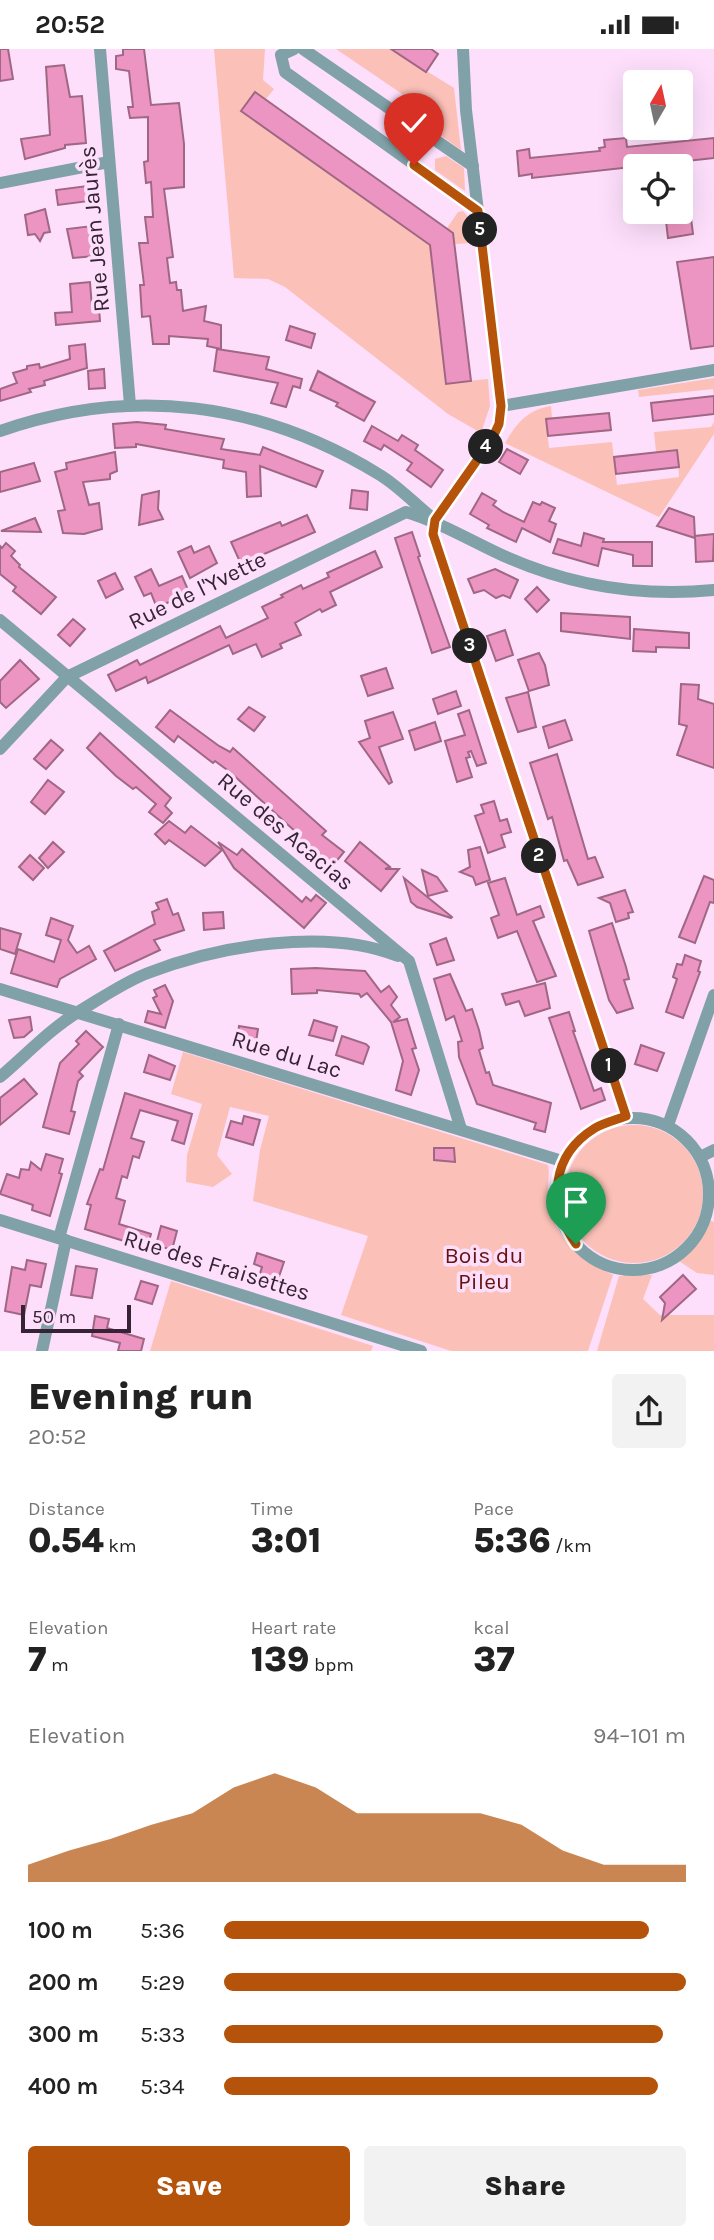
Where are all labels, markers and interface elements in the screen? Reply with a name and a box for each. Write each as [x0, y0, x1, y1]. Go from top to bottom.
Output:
text: 20:52 [35, 9, 105, 40]
north arrow [623, 70, 693, 140]
map controls [623, 70, 693, 224]
pin [384, 93, 444, 165]
icon: check [395, 104, 433, 142]
street label: Rue Jean Jaurès [74, 145, 115, 313]
button: locate [623, 154, 693, 224]
pin: 5 [462, 213, 498, 247]
text: 5 [474, 218, 485, 240]
pin: 4 [468, 429, 504, 465]
text: 4 [480, 435, 491, 457]
street label: Rue de l'Yvette [124, 545, 270, 635]
pin: 3 [452, 629, 488, 663]
text: 3 [464, 634, 475, 656]
street label: Rue des Acacias [212, 767, 359, 896]
pin: 2 [522, 839, 556, 873]
text: 2 [533, 844, 544, 866]
street label: Rue du Lac [229, 1025, 345, 1084]
pin: 1 [592, 1049, 626, 1083]
text: 1 [605, 1054, 612, 1076]
pin [546, 1172, 606, 1244]
icon: arrive [557, 1183, 595, 1221]
street label: Rue des Fraisettes [121, 1224, 313, 1307]
park label: Bois du Pileu [445, 1242, 523, 1295]
scale bar [21, 1302, 131, 1334]
text: 50 m [32, 1306, 76, 1328]
text: Evening run [28, 1374, 253, 1419]
button: share [612, 1374, 686, 1448]
text: 20:52 [28, 1423, 87, 1450]
text: Distance [28, 1498, 105, 1520]
text: Time [251, 1498, 293, 1520]
text: Pace [473, 1498, 514, 1520]
text: 0.54 [28, 1520, 104, 1561]
text: 3:01 [251, 1520, 321, 1561]
text: 5:36 [473, 1520, 551, 1561]
text: km [104, 1535, 137, 1557]
text: /km [551, 1535, 592, 1557]
text: Elevation [28, 1617, 108, 1639]
text: Heart rate [251, 1617, 336, 1639]
text: kcal [473, 1617, 510, 1639]
text: 7 [28, 1639, 46, 1680]
text: 139 [251, 1639, 309, 1680]
text: 37 [473, 1639, 515, 1680]
text: m [46, 1654, 69, 1676]
text: bpm [309, 1654, 354, 1676]
text: Elevation [28, 1722, 125, 1749]
text: 94–101 m [593, 1722, 686, 1749]
text: 100 m [28, 1917, 93, 1944]
text: 5:36 [140, 1917, 185, 1944]
text: 200 m [28, 1969, 99, 1996]
text: 5:29 [140, 1969, 185, 1996]
text: 300 m [28, 2021, 99, 2048]
text: 5:33 [140, 2021, 185, 2048]
text: 400 m [28, 2073, 98, 2100]
text: 5:34 [140, 2073, 185, 2100]
button: Save [28, 2146, 350, 2226]
button: Share [364, 2146, 686, 2226]

